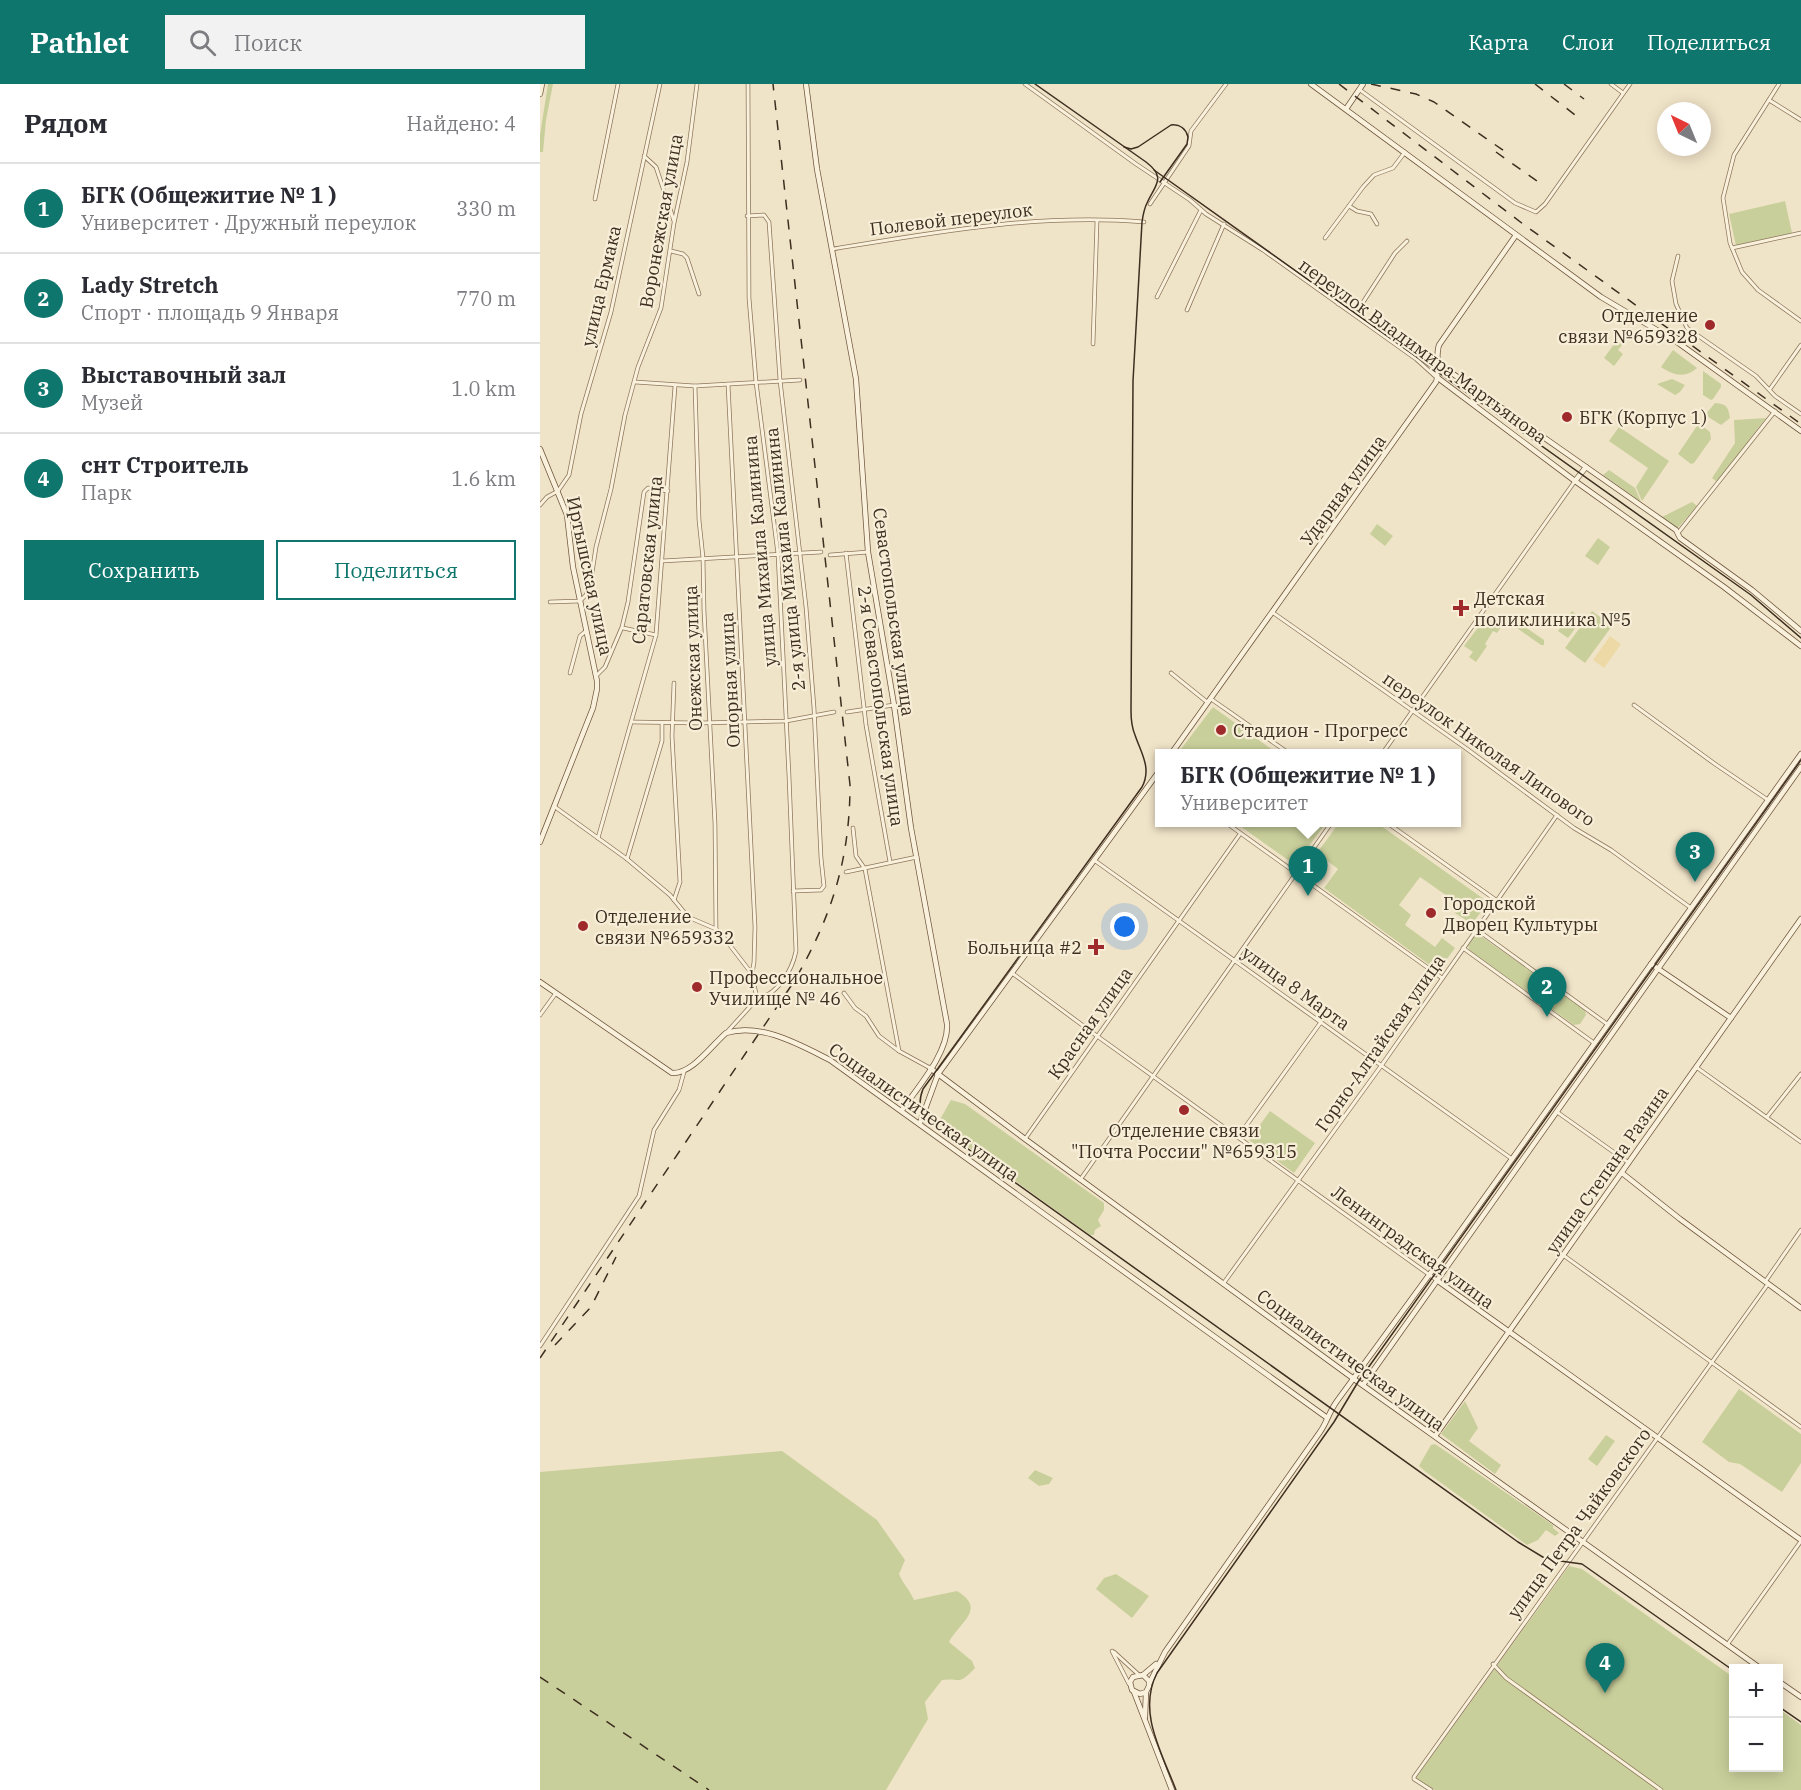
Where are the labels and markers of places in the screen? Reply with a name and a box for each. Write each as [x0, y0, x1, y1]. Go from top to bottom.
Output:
place label: Отделение связи №659328 [1558, 304, 1698, 348]
marker: Отделение связи №659328 [1703, 318, 1717, 332]
place label: БГК (Корпус 1) [1579, 406, 1707, 429]
marker: БГК (Корпус 1) [1560, 410, 1574, 424]
place label: Детская поликлиника №5 [1474, 587, 1631, 631]
marker: Детская поликлиника №5 [1452, 599, 1470, 617]
place label: Стадион - Прогресс [1233, 719, 1408, 742]
marker: Стадион - Прогресс [1214, 723, 1228, 737]
pin: 3 [1676, 832, 1714, 882]
pin: 1 [1288, 846, 1328, 896]
place label: Городской Дворец Культуры [1443, 892, 1598, 936]
place label: Отделение связи №659332 [595, 905, 735, 949]
marker: Городской Дворец Культуры [1424, 906, 1438, 920]
marker: Отделение связи №659332 [576, 919, 590, 933]
place label: Больница #2 [967, 936, 1082, 959]
marker: Больница #2 [1087, 938, 1105, 956]
place label: Профессиональное Училище № 46 [709, 966, 883, 1010]
pin: 2 [1528, 968, 1566, 1017]
marker: Профессиональное Училище № 46 [690, 980, 704, 994]
marker: Отделение связи "Почта России" №659315 [1177, 1103, 1191, 1117]
place label: Отделение связи "Почта России" №659315 [1071, 1119, 1297, 1163]
pin: 4 [1586, 1644, 1624, 1693]

